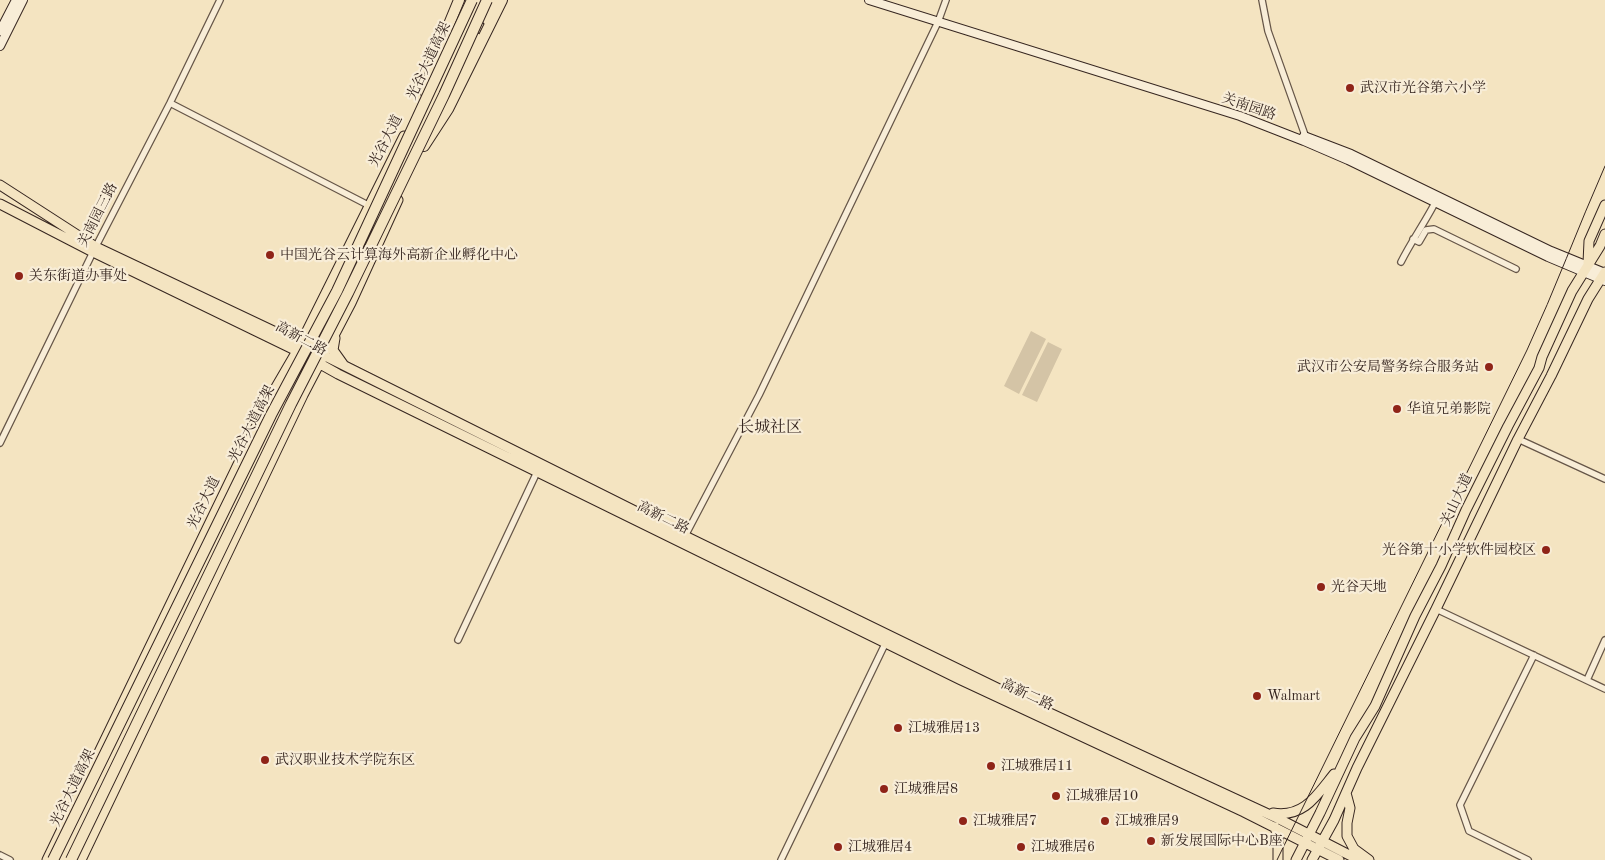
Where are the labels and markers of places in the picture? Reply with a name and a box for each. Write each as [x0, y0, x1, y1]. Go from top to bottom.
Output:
place label: 武汉市光谷第六小学 [1360, 80, 1486, 96]
marker: 武汉市光谷第六小学 [1344, 82, 1356, 94]
place label: 中国光谷云计算海外高新企业孵化中心 [280, 247, 518, 263]
marker: 中国光谷云计算海外高新企业孵化中心 [264, 249, 276, 261]
place label: 关东街道办事处 [29, 268, 127, 284]
marker: 关东街道办事处 [13, 270, 25, 282]
place label: 武汉市公安局警务综合服务站 [1297, 359, 1479, 375]
marker: 武汉市公安局警务综合服务站 [1483, 361, 1495, 373]
place label: 华谊兄弟影院 [1407, 401, 1491, 417]
marker: 华谊兄弟影院 [1391, 403, 1403, 415]
place label: 光谷第十小学软件园校区 [1382, 542, 1536, 558]
marker: 光谷第十小学软件园校区 [1540, 544, 1552, 556]
place label: 光谷天地 [1331, 579, 1387, 595]
marker: 光谷天地 [1315, 581, 1327, 593]
place label: Walmart [1267, 688, 1320, 704]
marker: Walmart [1251, 690, 1263, 702]
place label: 江城雅居13 [908, 720, 980, 736]
marker: 江城雅居13 [892, 722, 904, 734]
place label: 武汉职业技术学院东区 [275, 752, 415, 768]
marker: 武汉职业技术学院东区 [259, 754, 271, 766]
place label: 江城雅居11 [1001, 758, 1073, 774]
marker: 江城雅居11 [985, 760, 997, 772]
place label: 江城雅居8 [894, 781, 958, 797]
marker: 江城雅居8 [878, 783, 890, 795]
place label: 江城雅居10 [1066, 788, 1138, 804]
marker: 江城雅居10 [1050, 790, 1062, 802]
place label: 江城雅居7 [973, 813, 1037, 829]
place label: 江城雅居9 [1115, 813, 1179, 829]
marker: 江城雅居7 [957, 815, 969, 827]
marker: 江城雅居9 [1099, 815, 1111, 827]
place label: 新发展国际中心B座 [1161, 833, 1283, 849]
marker: 新发展国际中心B座 [1145, 835, 1157, 847]
place label: 江城雅居4 [848, 839, 912, 855]
place label: 江城雅居6 [1031, 839, 1095, 855]
marker: 江城雅居4 [832, 841, 844, 853]
marker: 江城雅居6 [1015, 841, 1027, 853]

